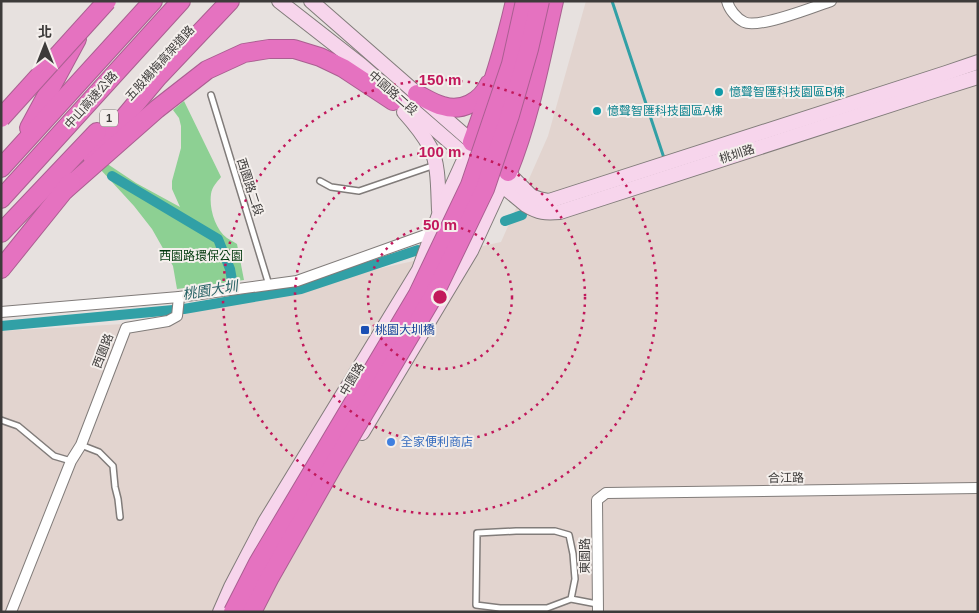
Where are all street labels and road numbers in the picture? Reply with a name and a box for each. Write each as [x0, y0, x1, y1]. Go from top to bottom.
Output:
street label: 五股楊梅高架道路 [123, 23, 197, 103]
street label: 中園路二段 [366, 68, 420, 118]
street label: 中山高速公路 [62, 69, 120, 131]
road number: 1 [100, 110, 118, 126]
street label: 桃圳路 [718, 142, 756, 166]
street label: 西園路二段 [234, 156, 266, 218]
street label: 西園路 [90, 332, 116, 370]
street label: 中園路 [337, 360, 367, 398]
street label: 合江路 [768, 471, 804, 485]
street label: 東園路 [578, 538, 592, 574]

